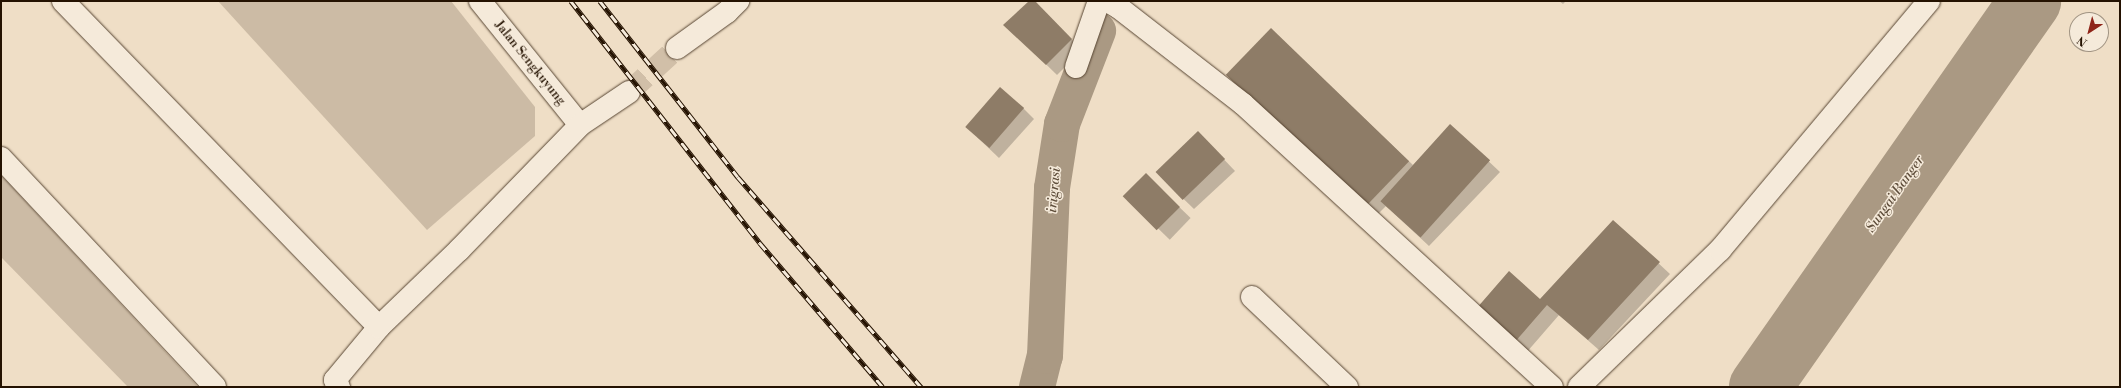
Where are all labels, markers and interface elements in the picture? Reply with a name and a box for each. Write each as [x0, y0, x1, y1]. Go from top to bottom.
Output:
north arrow [2069, 12, 2109, 52]
street label: Jalan Sengkuyung [491, 18, 569, 108]
text: N [2075, 33, 2090, 49]
water label: Sungai Banger [1862, 152, 1928, 236]
water label: irigrasi [1044, 167, 1064, 213]

